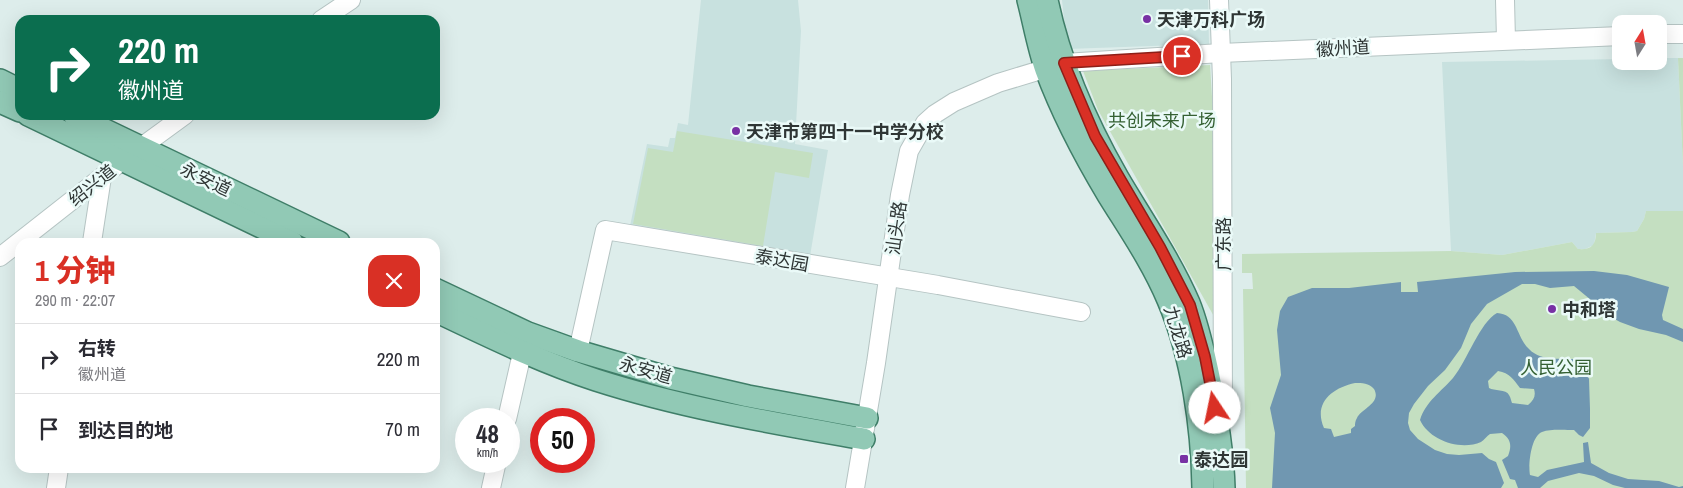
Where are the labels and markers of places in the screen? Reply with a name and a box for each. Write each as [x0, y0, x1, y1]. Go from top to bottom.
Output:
place label: 天津万科广场 [1157, 7, 1265, 32]
marker: 天津万科广场 [1141, 13, 1153, 25]
pin [1161, 35, 1203, 77]
place label: 天津市第四十一中学分校 [746, 119, 944, 144]
marker: 天津市第四十一中学分校 [730, 125, 742, 137]
place label: 中和塔 [1562, 297, 1616, 322]
marker: 中和塔 [1546, 303, 1558, 315]
place label: 泰达园 [1194, 447, 1248, 472]
marker: 泰达园 [1178, 453, 1190, 465]

